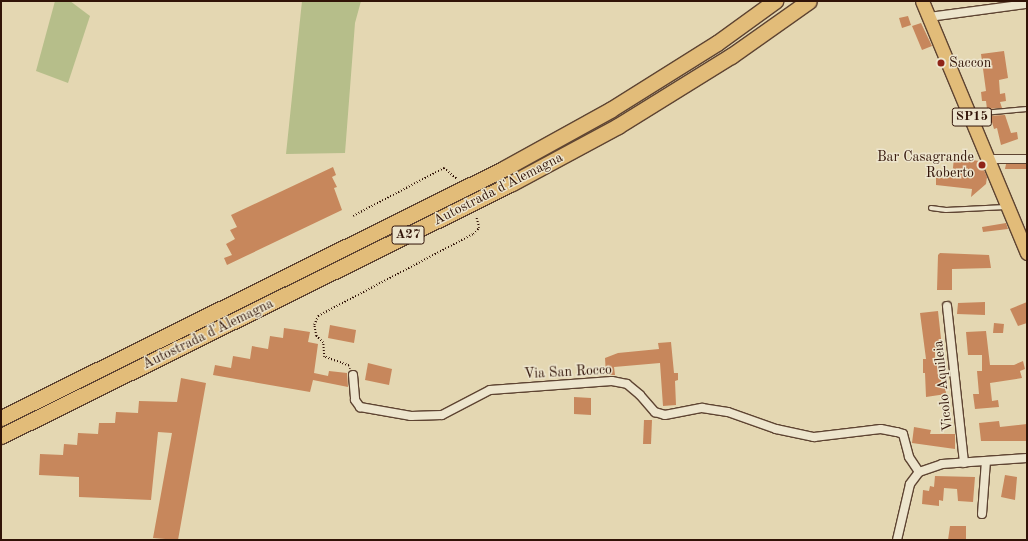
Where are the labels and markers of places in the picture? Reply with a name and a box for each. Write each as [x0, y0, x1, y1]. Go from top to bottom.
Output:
place label: Saccon [949, 55, 991, 71]
marker: Saccon [936, 58, 946, 68]
place label: Bar Casagrande Roberto [877, 149, 974, 182]
marker: Bar Casagrande Roberto [977, 160, 987, 170]

